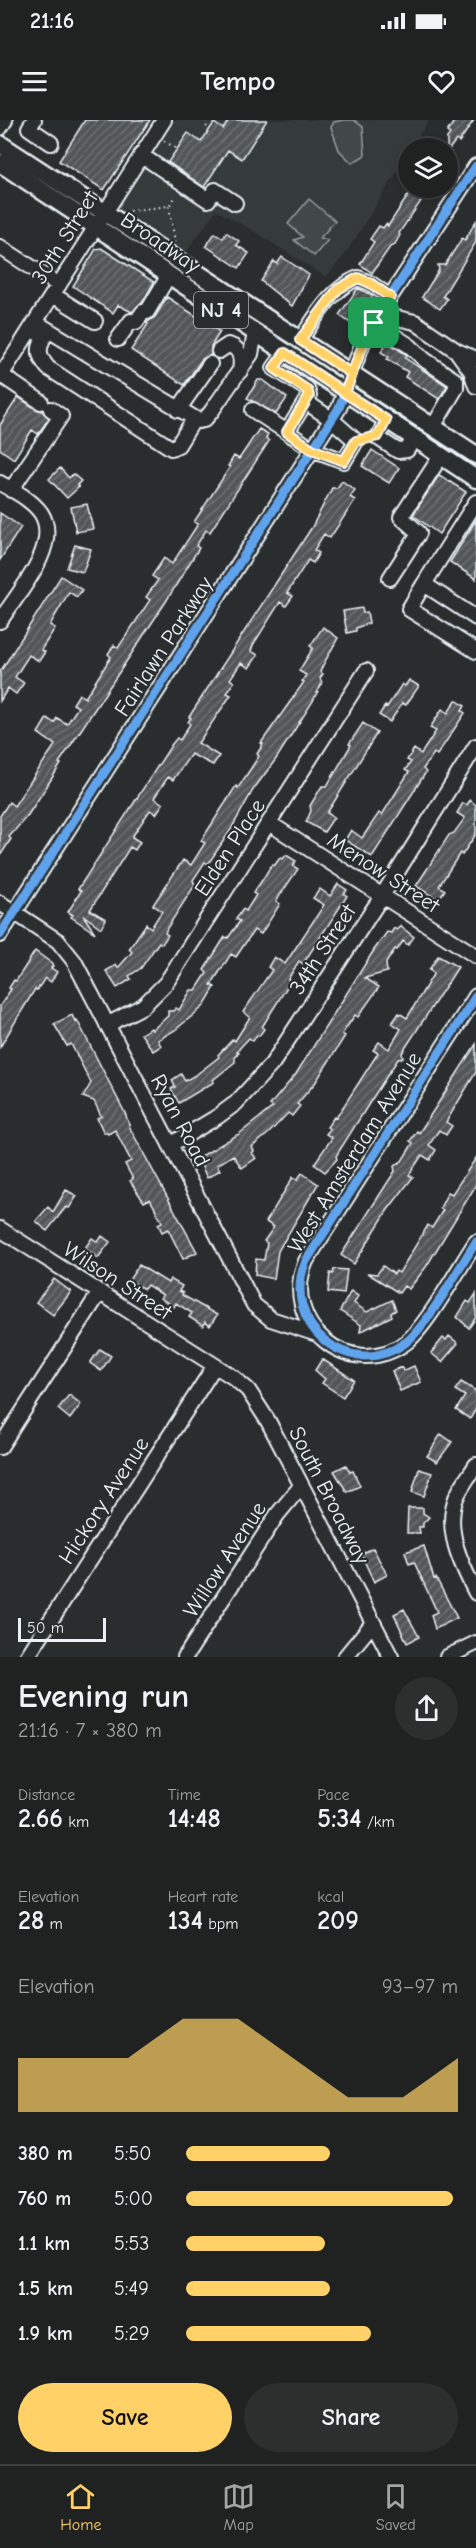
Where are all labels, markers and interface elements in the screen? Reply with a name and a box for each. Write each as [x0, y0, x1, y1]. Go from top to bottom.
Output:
text: 21:16 [30, 8, 74, 34]
icon: menu [18, 65, 51, 98]
icon: heart [425, 65, 458, 98]
text: Tempo [201, 66, 275, 97]
map controls [398, 138, 458, 198]
button: layers [398, 138, 458, 198]
street label: 30th Street [26, 186, 104, 289]
street label: Broadway [116, 207, 205, 279]
road number: NJ 4 [194, 292, 248, 328]
pin [348, 297, 399, 348]
icon: arrive [357, 306, 390, 339]
street label: Fairlawn Parkway [109, 572, 219, 721]
street label: Elden Place [189, 794, 271, 901]
street label: Menow Street [322, 827, 445, 919]
street label: 34th Street [284, 899, 362, 1000]
street label: West Amsterdam Avenue [282, 1047, 427, 1258]
street label: Ryan Road [145, 1070, 215, 1171]
street label: Wilson Street [58, 1236, 177, 1326]
street label: South Broadway [283, 1422, 375, 1569]
street label: Hickory Avenue [53, 1432, 155, 1569]
street label: Willow Avenue [178, 1497, 272, 1622]
scale bar [18, 1615, 106, 1642]
text: 50 m [27, 1619, 64, 1637]
text: Evening run [18, 1677, 189, 1715]
button: share [395, 1677, 458, 1740]
text: 21:16 · 7 × 380 m [18, 1719, 162, 1742]
text: Distance [18, 1786, 75, 1804]
text: Time [168, 1786, 201, 1804]
text: Pace [317, 1786, 350, 1804]
text: 2.66 [18, 1804, 63, 1834]
text: 14:48 [168, 1804, 221, 1834]
text: 5:34 [317, 1804, 362, 1834]
text: km [63, 1813, 89, 1831]
text: /km [362, 1813, 395, 1831]
text: Elevation [18, 1888, 79, 1906]
text: Heart rate [168, 1888, 238, 1906]
text: kcal [317, 1888, 344, 1906]
text: 28 [18, 1906, 44, 1936]
text: 134 [168, 1906, 203, 1936]
text: 209 [317, 1906, 359, 1936]
text: m [44, 1915, 63, 1933]
text: bpm [203, 1915, 239, 1933]
text: Elevation [18, 1975, 95, 1998]
text: 93–97 m [382, 1975, 458, 1998]
text: 380 m [18, 2142, 73, 2165]
text: 5:50 [114, 2142, 151, 2165]
text: 760 m [18, 2187, 71, 2210]
text: 5:00 [114, 2187, 153, 2210]
text: 1.1 km [18, 2232, 70, 2255]
text: 5:53 [114, 2232, 149, 2255]
text: 1.5 km [18, 2277, 73, 2300]
text: 5:49 [114, 2277, 149, 2300]
text: 1.9 km [18, 2322, 73, 2345]
text: 5:29 [114, 2322, 150, 2345]
button: Save [18, 2383, 232, 2452]
button: Share [244, 2383, 458, 2452]
tab: Home [60, 2480, 102, 2534]
tab: Map [222, 2480, 255, 2534]
tab: Saved [376, 2480, 416, 2534]

